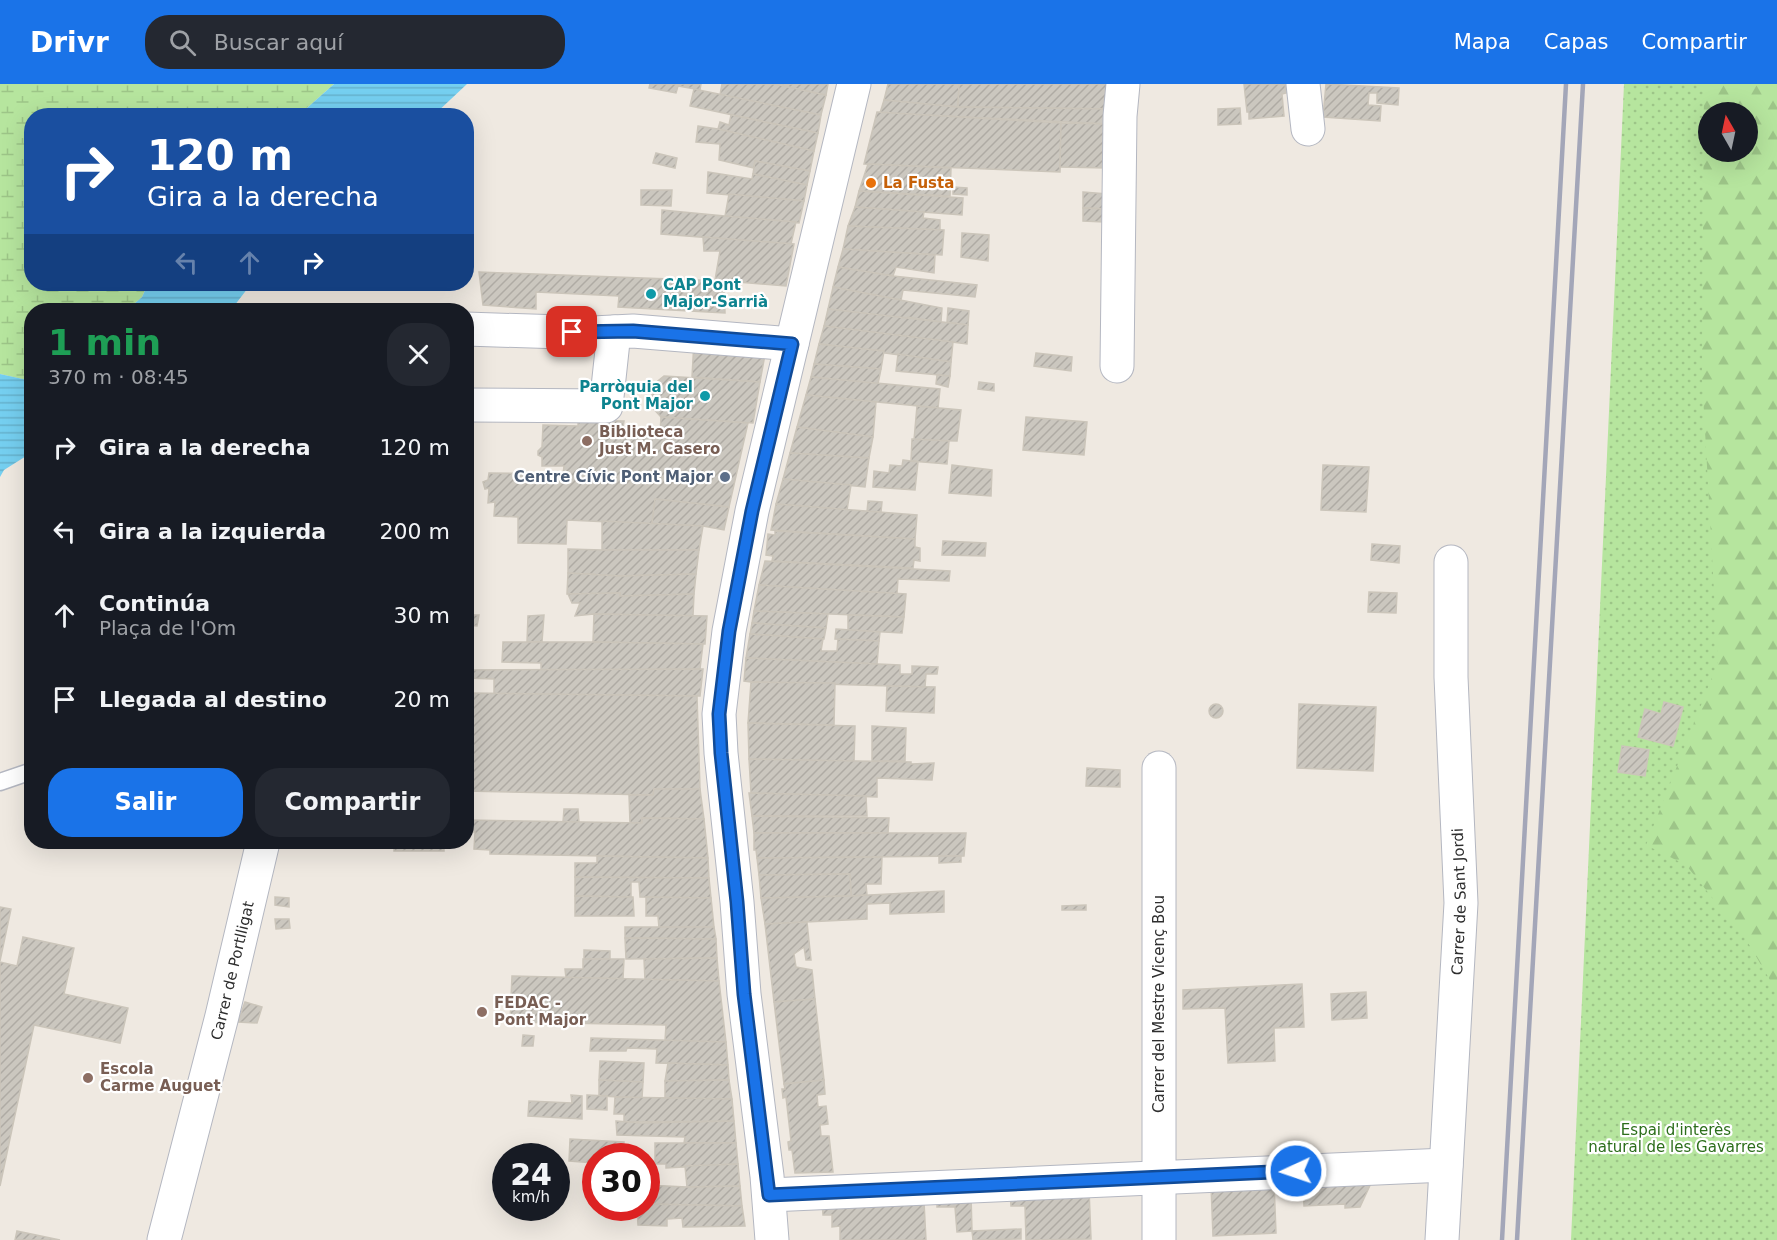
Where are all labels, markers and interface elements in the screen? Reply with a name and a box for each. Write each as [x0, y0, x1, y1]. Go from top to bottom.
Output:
search box [145, 15, 565, 69]
text: Drivr [30, 26, 109, 59]
icon: search [166, 26, 199, 59]
text: Buscar aquí [214, 30, 343, 55]
text: Mapa [1454, 30, 1511, 54]
text: Capas [1544, 30, 1608, 54]
text: Compartir [1641, 30, 1747, 54]
north arrow [1698, 102, 1758, 162]
map controls [1698, 102, 1758, 162]
text: 120 m [147, 131, 293, 180]
icon: right [48, 132, 126, 210]
place label: La Fusta [883, 174, 954, 192]
marker: La Fusta [864, 176, 878, 190]
text: Gira a la derecha [147, 181, 379, 212]
icon: left [170, 246, 203, 279]
icon: ahead [233, 246, 266, 279]
icon: right [296, 246, 329, 279]
place label: CAP Pont Major-Sarrià [663, 276, 768, 311]
marker: CAP Pont Major-Sarrià [644, 287, 658, 301]
pin [546, 306, 597, 357]
icon: arrive [555, 315, 588, 348]
text: 1 min [48, 322, 161, 363]
button: close [387, 323, 450, 386]
text: 370 m · 08:45 [48, 365, 189, 389]
place label: Parròquia del Pont Major [579, 378, 694, 413]
marker: Parròquia del Pont Major [698, 389, 712, 403]
place label: Biblioteca Just M. Casero [598, 423, 720, 458]
icon: right [48, 431, 81, 464]
marker: Biblioteca Just M. Casero [580, 434, 594, 448]
text: Gira a la derecha [99, 435, 311, 460]
text: 120 m [380, 435, 450, 460]
place label: Centre Cívic Pont Major [514, 468, 714, 486]
marker: Centre Cívic Pont Major [718, 470, 732, 484]
icon: left [48, 515, 81, 548]
text: Gira a la izquierda [99, 519, 326, 544]
text: 200 m [380, 519, 450, 544]
text: Continúa [99, 591, 210, 616]
icon: ahead [48, 599, 81, 632]
text: 30 m [394, 603, 450, 628]
text: Plaça de l'Om [99, 616, 236, 640]
icon: arrive [48, 683, 81, 716]
text: Llegada al destino [99, 687, 327, 712]
text: 20 m [394, 687, 450, 712]
button: Salir [48, 768, 243, 837]
button: Compartir [255, 768, 450, 837]
street label: Carrer de Sant Jordi [1448, 828, 1470, 976]
street label: Carrer del Mestre Vicenç Bou [1150, 895, 1168, 1113]
street label: Carrer de Portlligat [207, 899, 258, 1042]
place label: FEDAC - Pont Major [494, 994, 587, 1029]
marker: FEDAC - Pont Major [475, 1005, 489, 1019]
place label: Escola Carme Auguet [100, 1060, 221, 1095]
marker: Escola Carme Auguet [81, 1071, 95, 1085]
park label: Espai d'interès natural de les Gavarres [1588, 1121, 1764, 1156]
position arrow [1264, 1139, 1328, 1203]
speed limit sign: 30 [582, 1143, 660, 1221]
text: 24 [510, 1157, 552, 1192]
text: km/h [512, 1188, 550, 1206]

